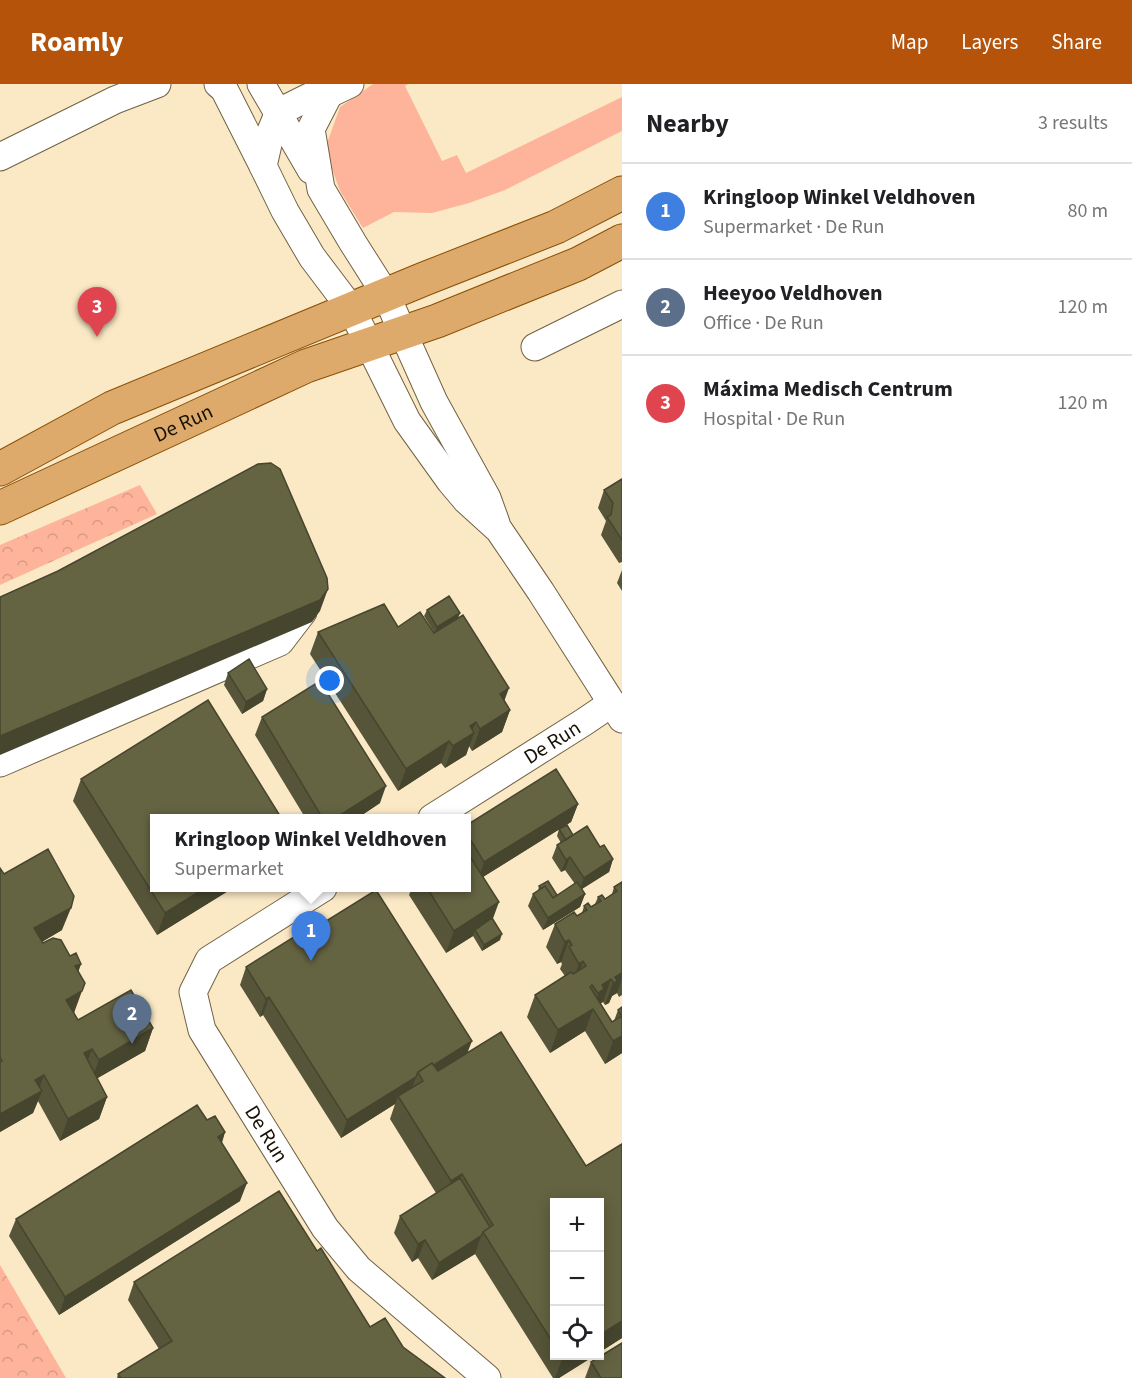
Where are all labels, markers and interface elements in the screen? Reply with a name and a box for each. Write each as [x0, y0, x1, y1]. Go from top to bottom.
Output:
text: Roamly [30, 22, 123, 62]
text: Map [891, 27, 928, 57]
text: Layers [961, 27, 1018, 57]
text: Share [1051, 27, 1102, 57]
text: Nearby [646, 105, 729, 142]
text: 3 results [1038, 109, 1108, 137]
text: Kringloop Winkel Veldhoven [703, 181, 975, 213]
text: 1 [660, 197, 671, 225]
text: 80 m [1068, 197, 1108, 225]
text: Supermarket · De Run [703, 213, 885, 241]
text: Heeyoo Veldhoven [703, 277, 883, 309]
pin: 3 [78, 288, 116, 337]
text: 2 [660, 293, 671, 321]
text: 120 m [1058, 293, 1108, 321]
text: Office · De Run [703, 309, 824, 337]
text: Máxima Medisch Centrum [703, 373, 953, 405]
text: 3 [660, 389, 671, 417]
text: 120 m [1058, 389, 1108, 417]
street label: De Run [149, 396, 218, 450]
text: Hospital · De Run [703, 405, 845, 433]
your location [315, 666, 344, 695]
street label: De Run [518, 713, 586, 772]
popup [150, 814, 471, 892]
text: Kringloop Winkel Veldhoven [174, 823, 447, 855]
text: Supermarket [174, 855, 283, 883]
pin: 1 [292, 912, 330, 961]
pin: 2 [112, 994, 152, 1044]
street label: De Run [237, 1099, 296, 1168]
map controls [550, 1198, 604, 1360]
button: + [550, 1198, 604, 1252]
button: − [550, 1252, 604, 1306]
button: locate [550, 1306, 604, 1360]

